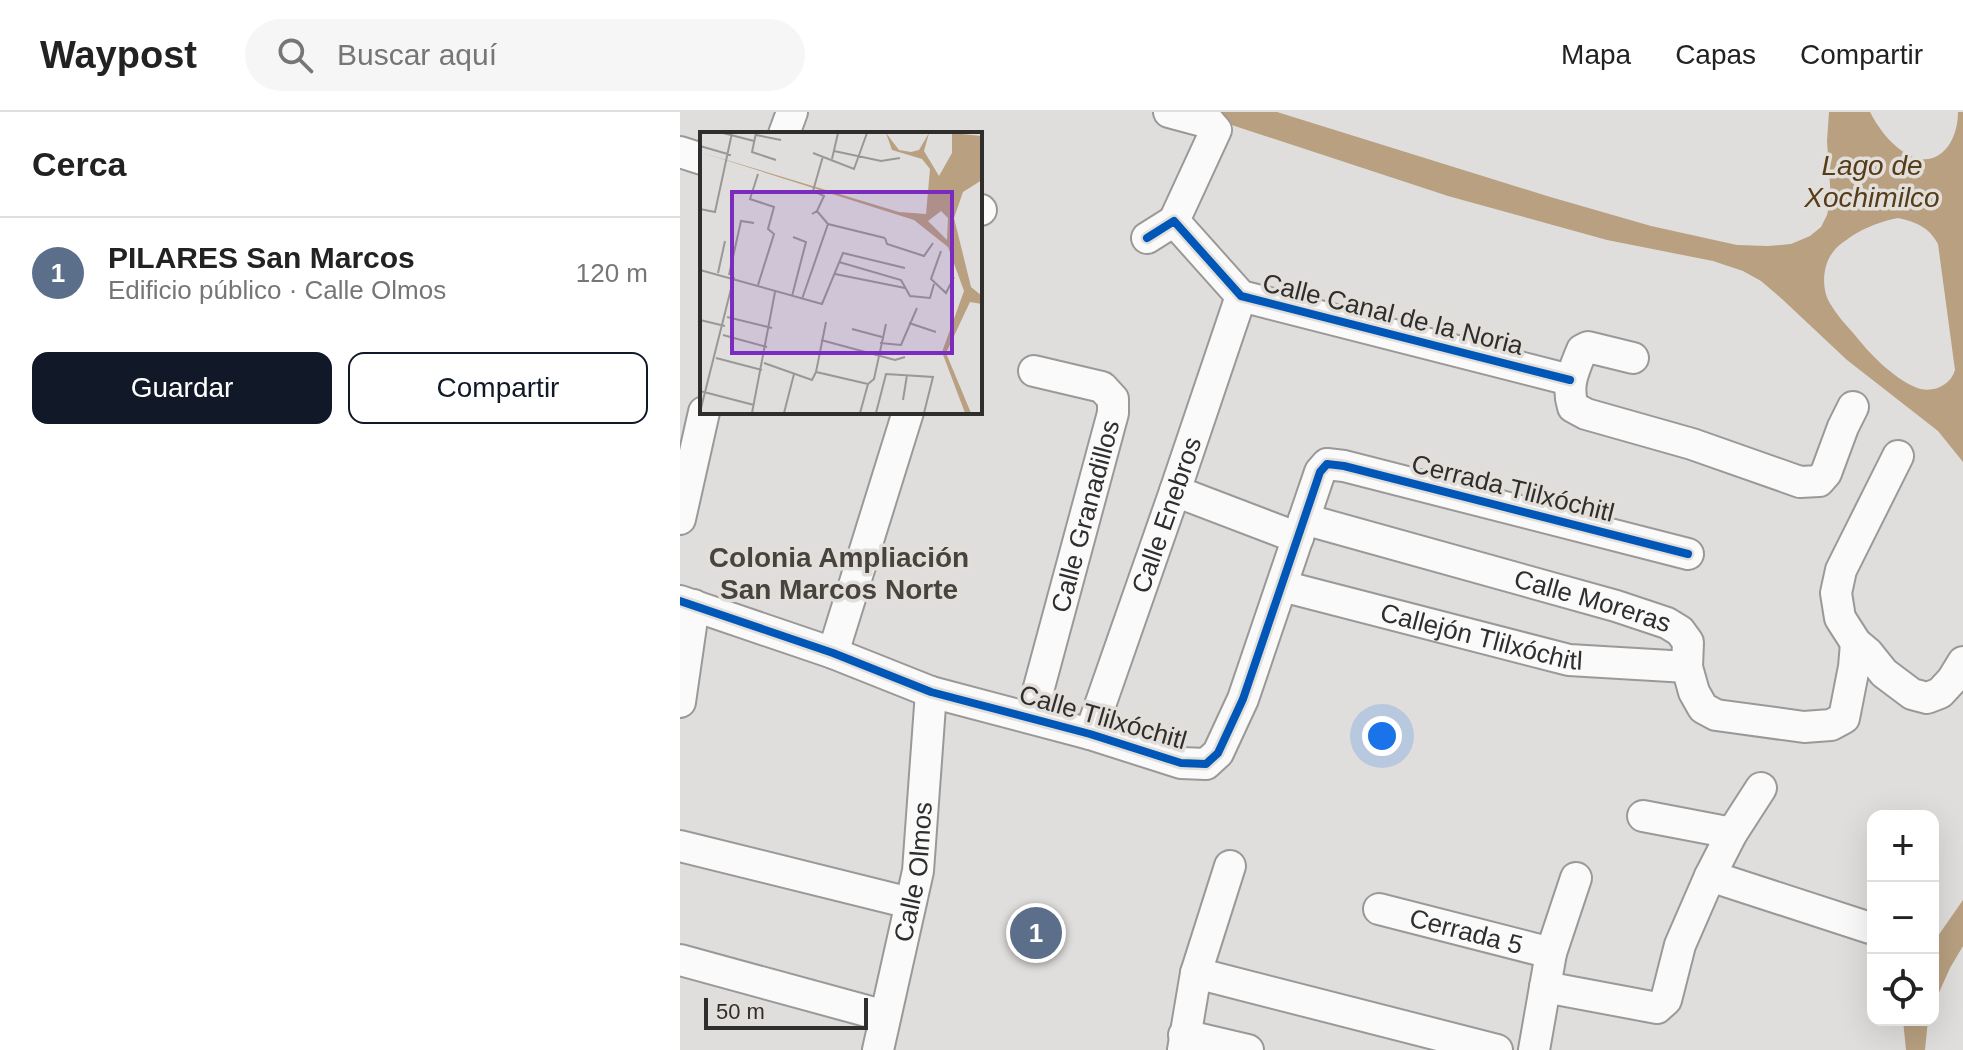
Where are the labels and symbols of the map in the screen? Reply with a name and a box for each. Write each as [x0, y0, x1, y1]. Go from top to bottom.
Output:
inset map [700, 132, 982, 414]
water label: Lago de Xochimilco [1803, 150, 1940, 213]
street label: Calle Canal de la Noria [1260, 267, 1527, 361]
street label: Calle Granadillos [1045, 417, 1125, 616]
street label: Calle Enebros [1125, 433, 1207, 597]
street label: Cerrada Tlilxóchitl [1409, 448, 1617, 528]
district label: Colonia Ampliación San Marcos Norte [709, 542, 969, 605]
street label: Calle Moreras [1511, 563, 1675, 638]
street label: Callejón Tlilxóchitl [1377, 597, 1583, 676]
street label: Calle Tlilxóchitl [1016, 679, 1190, 755]
your location [1362, 716, 1402, 756]
street label: Calle Olmos [888, 801, 938, 945]
street label: Cerrada 5 [1406, 902, 1526, 960]
pin: 1 [1010, 903, 1062, 963]
scale bar [704, 994, 868, 1030]

